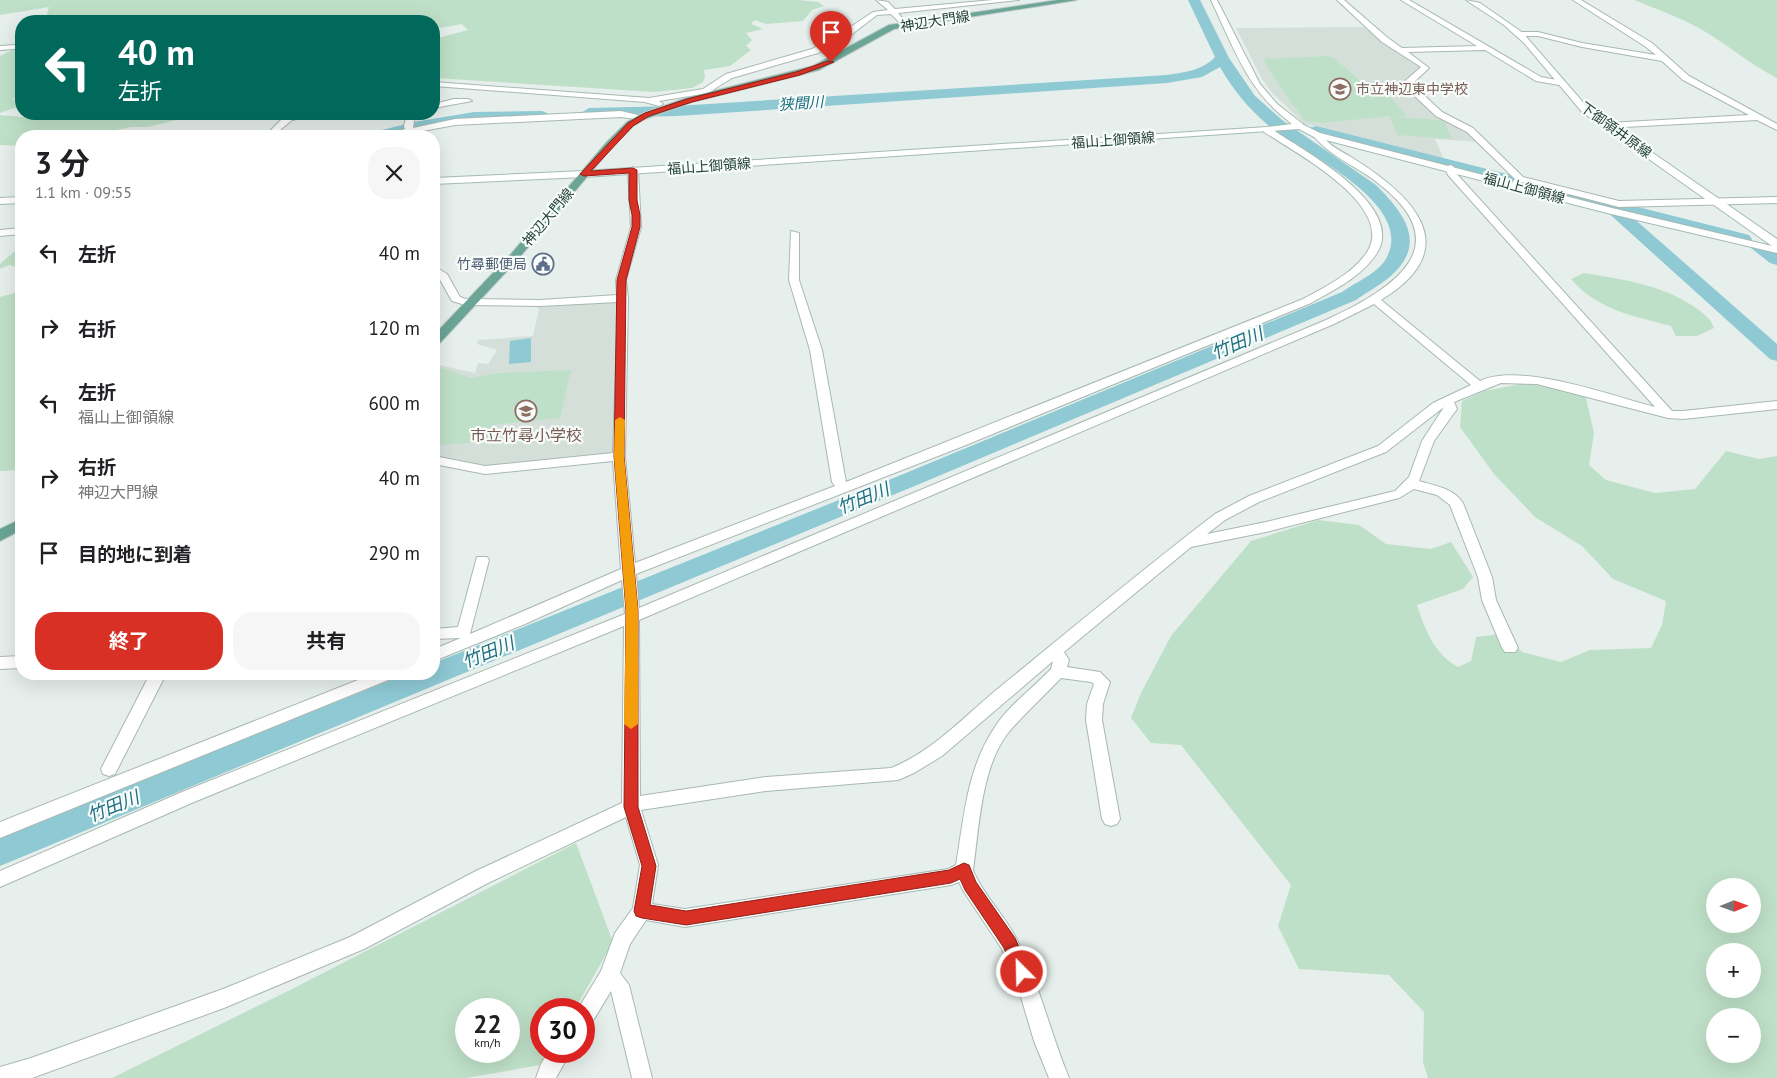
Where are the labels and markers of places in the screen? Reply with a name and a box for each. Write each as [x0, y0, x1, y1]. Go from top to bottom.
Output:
pin [810, 11, 852, 62]
school or university icon: 市立神辺東中学校 [1328, 77, 1352, 101]
place label: 市立神辺東中学校 [1356, 80, 1468, 98]
public building icon: 竹尋郵便局 [531, 252, 555, 276]
place label: 竹尋郵便局 [457, 255, 527, 273]
school or university icon: 市立竹尋小学校 [514, 399, 538, 423]
place label: 市立竹尋小学校 [470, 425, 582, 445]

